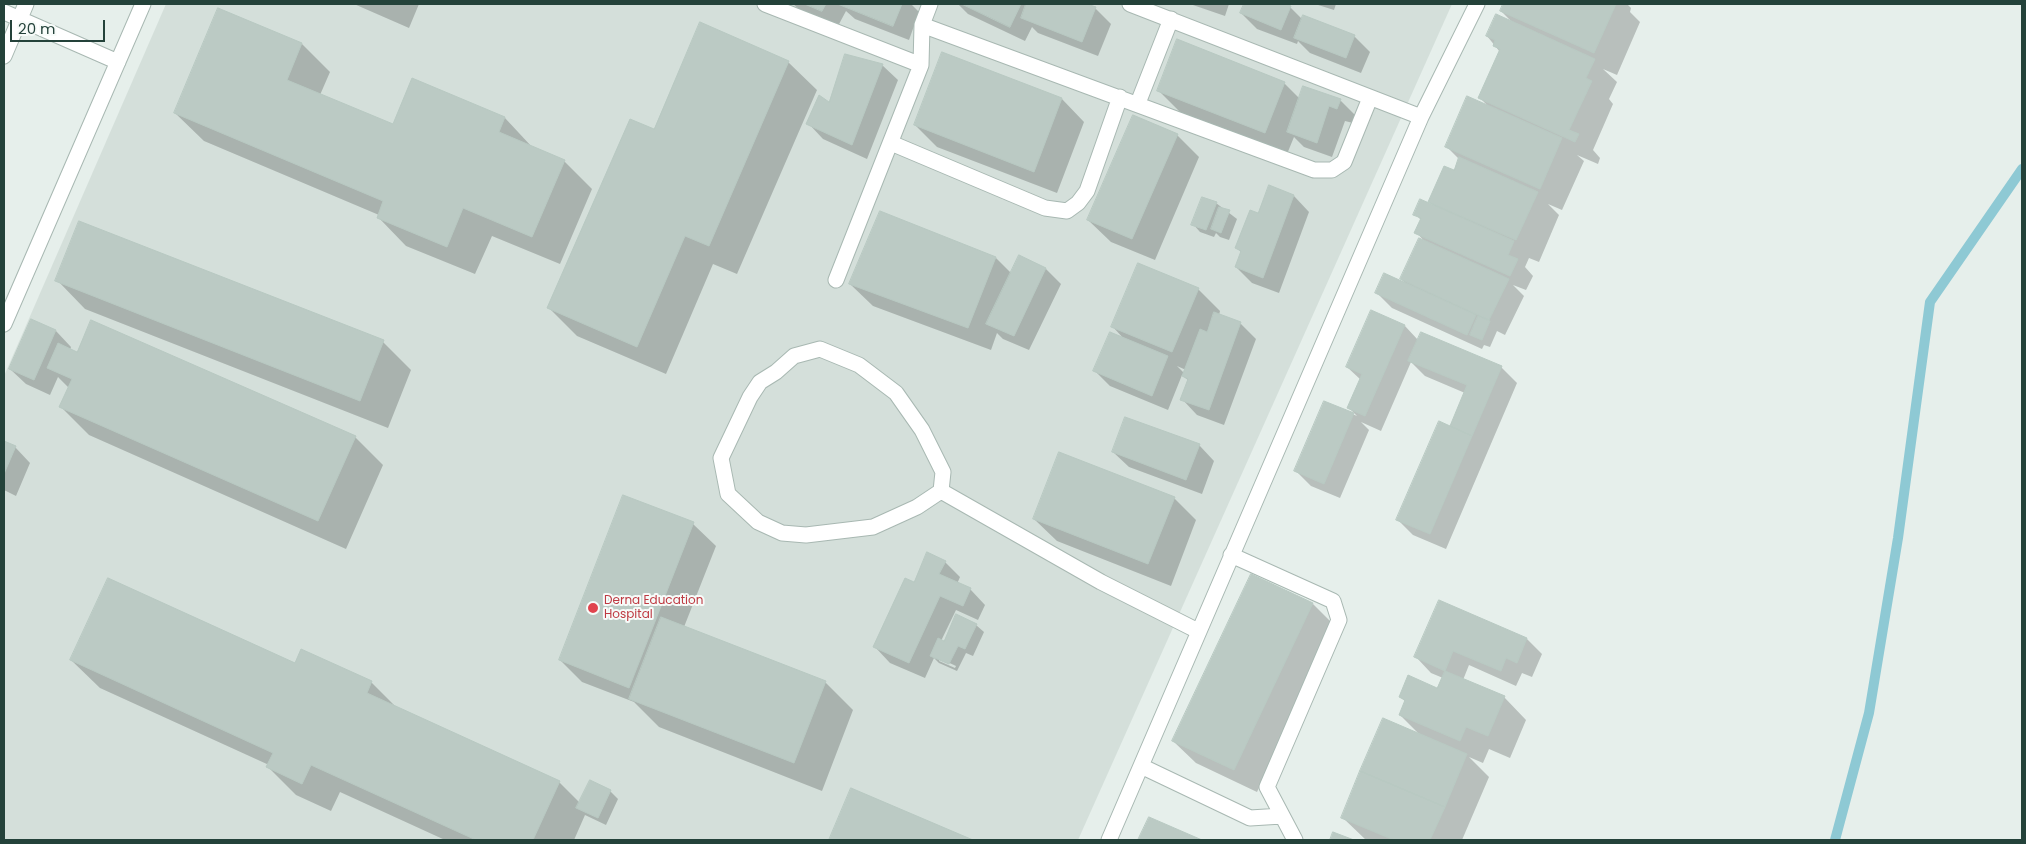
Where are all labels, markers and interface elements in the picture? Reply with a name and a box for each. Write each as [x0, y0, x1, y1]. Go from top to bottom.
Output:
scale bar [12, 10, 108, 42]
text: 20 m [18, 18, 56, 39]
place label: Derna Education Hospital [604, 594, 703, 622]
marker: Derna Education Hospital [586, 601, 600, 615]

